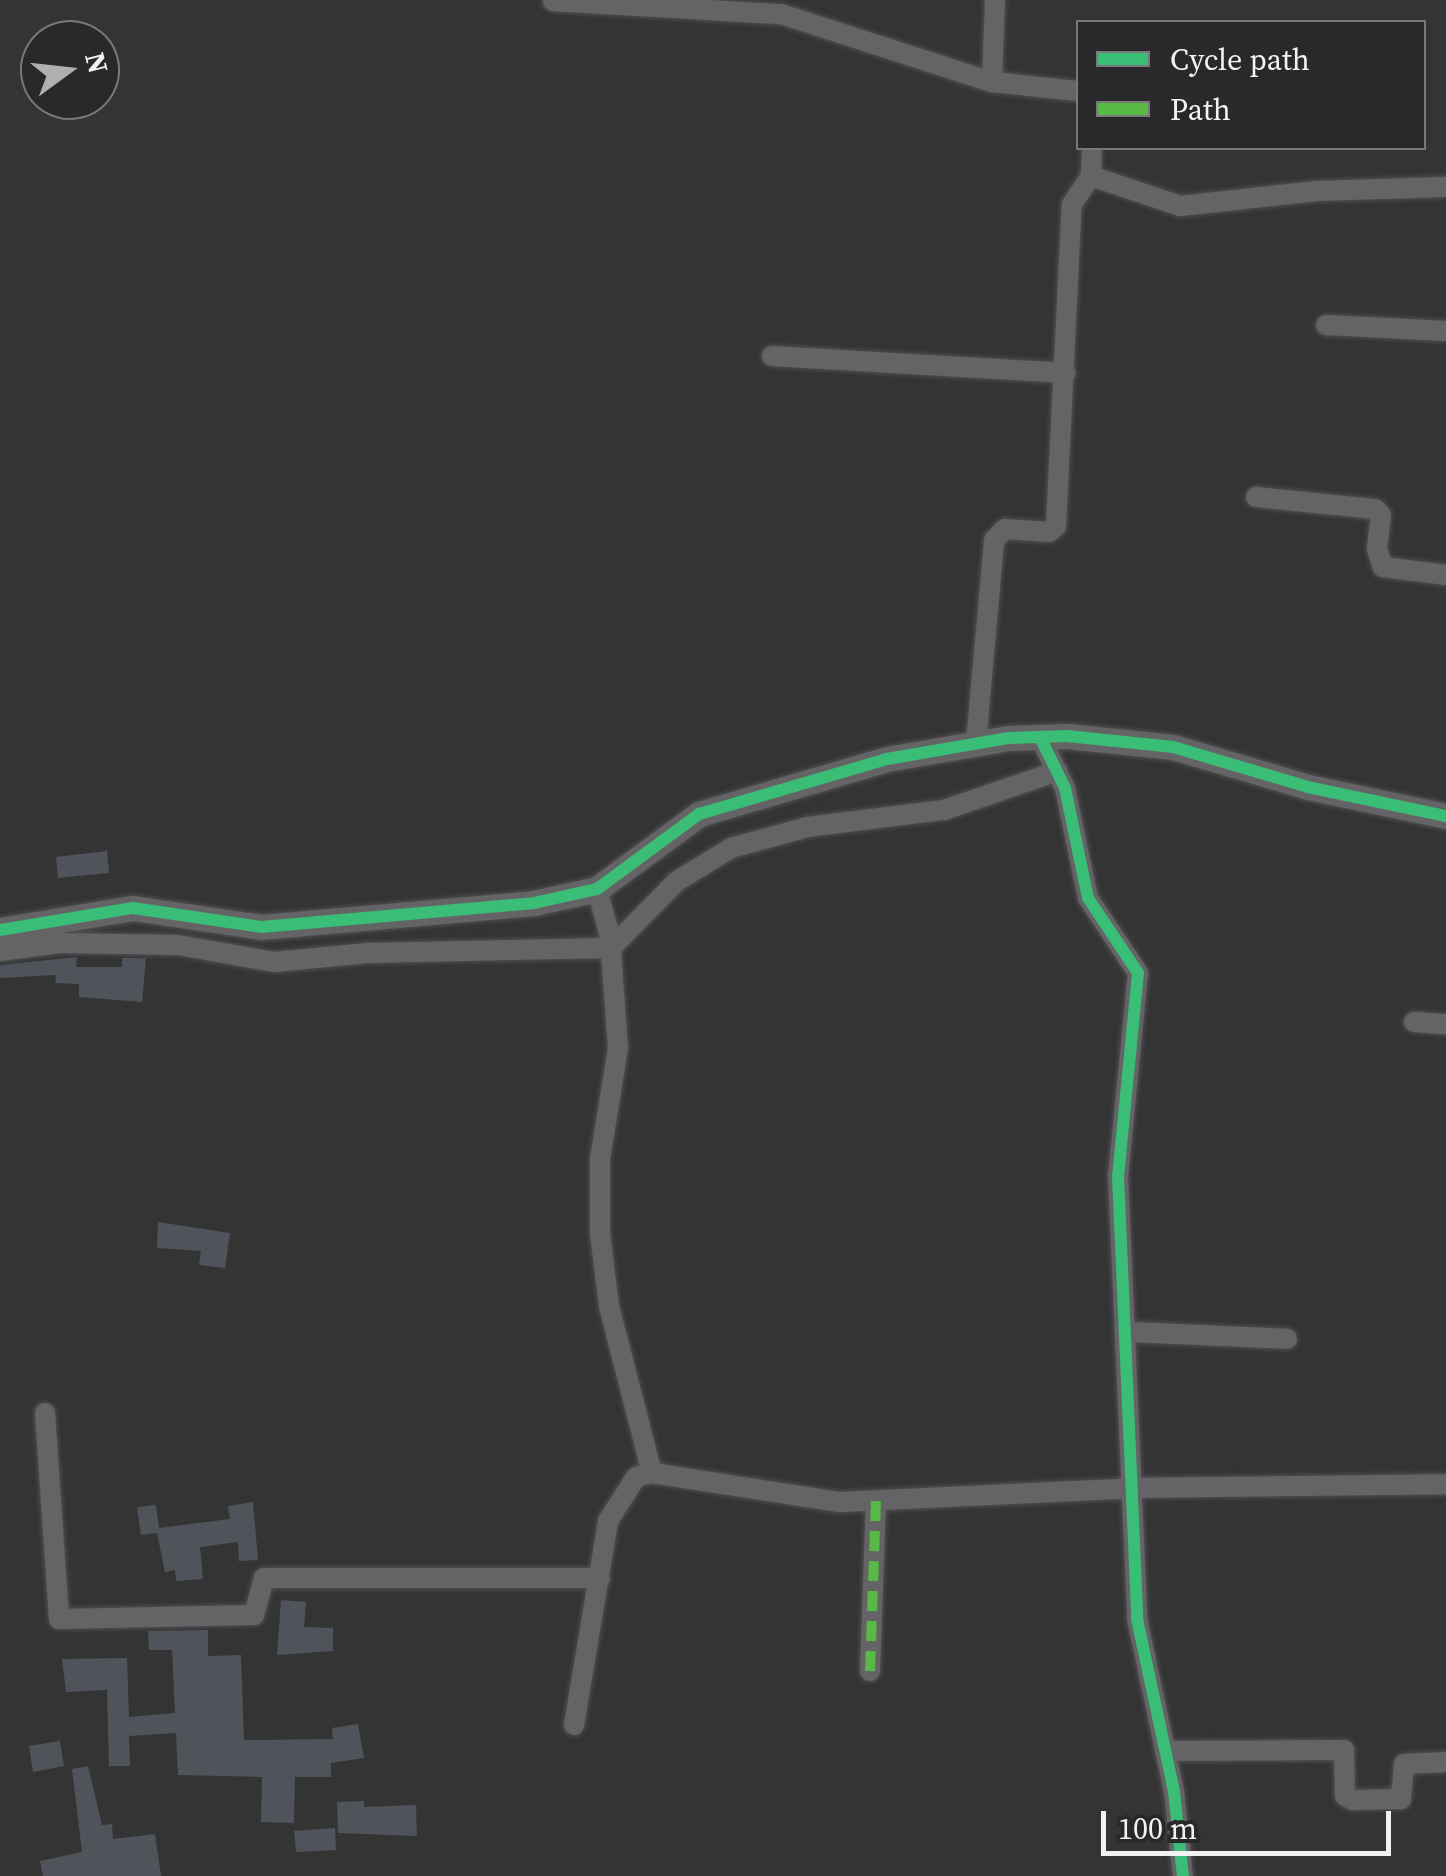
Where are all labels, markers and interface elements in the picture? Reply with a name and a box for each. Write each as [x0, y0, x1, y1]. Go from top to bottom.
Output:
north arrow [20, 20, 120, 120]
legend [1076, 20, 1426, 150]
text: Cycle path [1170, 39, 1310, 80]
text: N [76, 48, 118, 78]
text: Path [1170, 89, 1231, 130]
scale bar [1106, 1791, 1396, 1853]
text: 100 m [1118, 1808, 1197, 1849]

